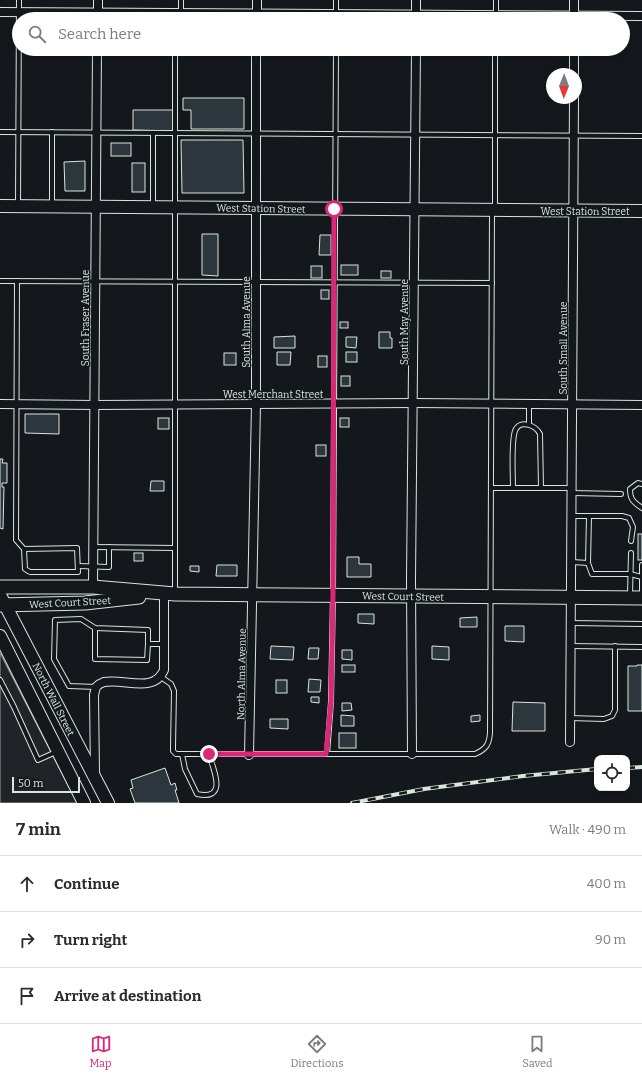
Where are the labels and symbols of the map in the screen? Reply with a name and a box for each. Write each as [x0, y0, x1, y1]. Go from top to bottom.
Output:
north arrow [546, 68, 582, 104]
route start [325, 200, 343, 218]
street label: West Station Street [216, 202, 306, 216]
street label: West Station Street [540, 206, 630, 218]
street label: South Fraser Avenue [80, 270, 92, 366]
street label: South Alma Avenue [241, 276, 253, 368]
street label: South May Avenue [399, 279, 411, 365]
street label: South Small Avenue [558, 301, 570, 395]
street label: West Merchant Street [223, 389, 324, 401]
street label: West Court Street [362, 590, 444, 604]
street label: West Court Street [29, 595, 112, 611]
street label: North Alma Avenue [235, 628, 249, 720]
street label: North Wall Street [29, 661, 77, 738]
route end [200, 745, 218, 763]
scale bar [12, 775, 80, 794]

